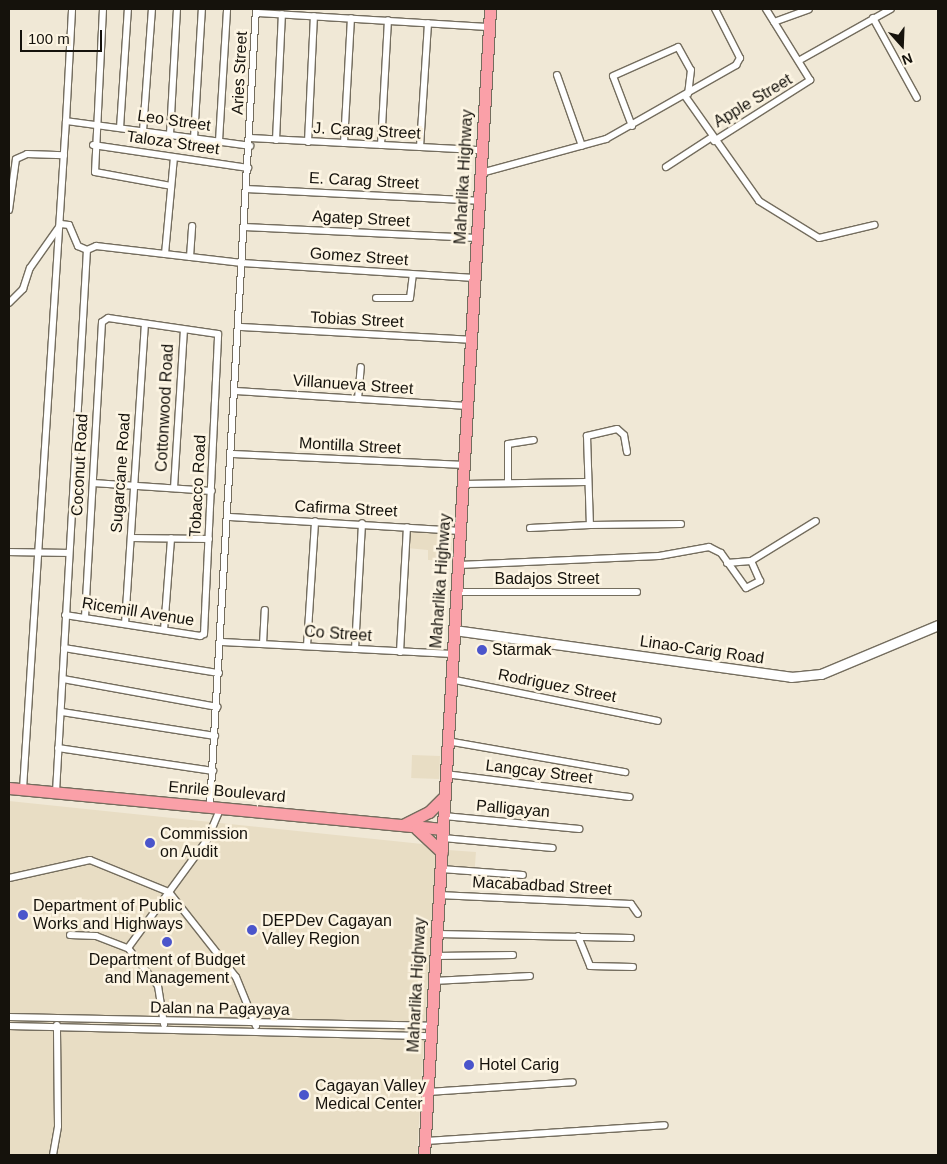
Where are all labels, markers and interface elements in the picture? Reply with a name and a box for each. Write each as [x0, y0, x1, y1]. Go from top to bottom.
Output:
scale bar [22, 20, 105, 52]
north arrow [877, 20, 927, 70]
text: 100 m [28, 30, 70, 47]
street label: Aries Street [228, 31, 252, 115]
text: N [900, 50, 915, 68]
street label: Apple Street [710, 70, 796, 132]
street label: Leo Street [136, 106, 212, 136]
street label: Maharlika Highway [451, 109, 477, 245]
street label: J. Carag Street [313, 119, 421, 143]
street label: Taloza Street [125, 127, 221, 159]
street label: E. Carag Street [308, 169, 420, 193]
street label: Agatep Street [312, 207, 410, 231]
street label: Gomez Street [309, 244, 409, 270]
street label: Tobias Street [310, 308, 404, 332]
street label: Cottonwood Road [152, 344, 178, 472]
street label: Villanueva Street [292, 371, 414, 399]
street label: Sugarcane Road [107, 412, 135, 534]
street label: Coconut Road [68, 413, 92, 517]
street label: Tobacco Road [186, 434, 210, 538]
street label: Montilla Street [298, 434, 402, 458]
street label: Cafirma Street [294, 497, 398, 521]
street label: Maharlika Highway [427, 513, 455, 649]
street label: Badajos Street [495, 569, 599, 589]
street label: Ricemill Avenue [80, 594, 196, 630]
street label: Co Street [304, 622, 372, 646]
street label: Linao-Carig Road [639, 632, 765, 668]
place label: Starmak [492, 640, 552, 660]
marker: Starmak [476, 644, 488, 656]
street label: Rodriguez Street [496, 665, 618, 707]
street label: Langcay Street [484, 756, 594, 788]
street label: Enrile Boulevard [168, 777, 286, 807]
street label: Palligayan [475, 796, 551, 822]
place label: Commission on Audit [160, 824, 248, 862]
marker: Commission on Audit [144, 837, 156, 849]
street label: Macabadbad Street [472, 873, 612, 899]
place label: Department of Public Works and Highways [33, 896, 183, 934]
marker: Department of Public Works and Highways [17, 909, 29, 921]
place label: DEPDev Cagayan Valley Region [262, 911, 392, 949]
street label: Maharlika Highway [404, 917, 430, 1053]
marker: DEPDev Cagayan Valley Region [246, 924, 258, 936]
marker: Department of Budget and Management [161, 936, 173, 948]
place label: Department of Budget and Management [89, 950, 245, 988]
street label: Dalan na Pagayaya [150, 998, 290, 1020]
place label: Hotel Carig [479, 1055, 559, 1075]
marker: Hotel Carig [463, 1059, 475, 1071]
place label: Cagayan Valley Medical Center [315, 1076, 426, 1114]
marker: Cagayan Valley Medical Center [297, 1088, 311, 1102]

